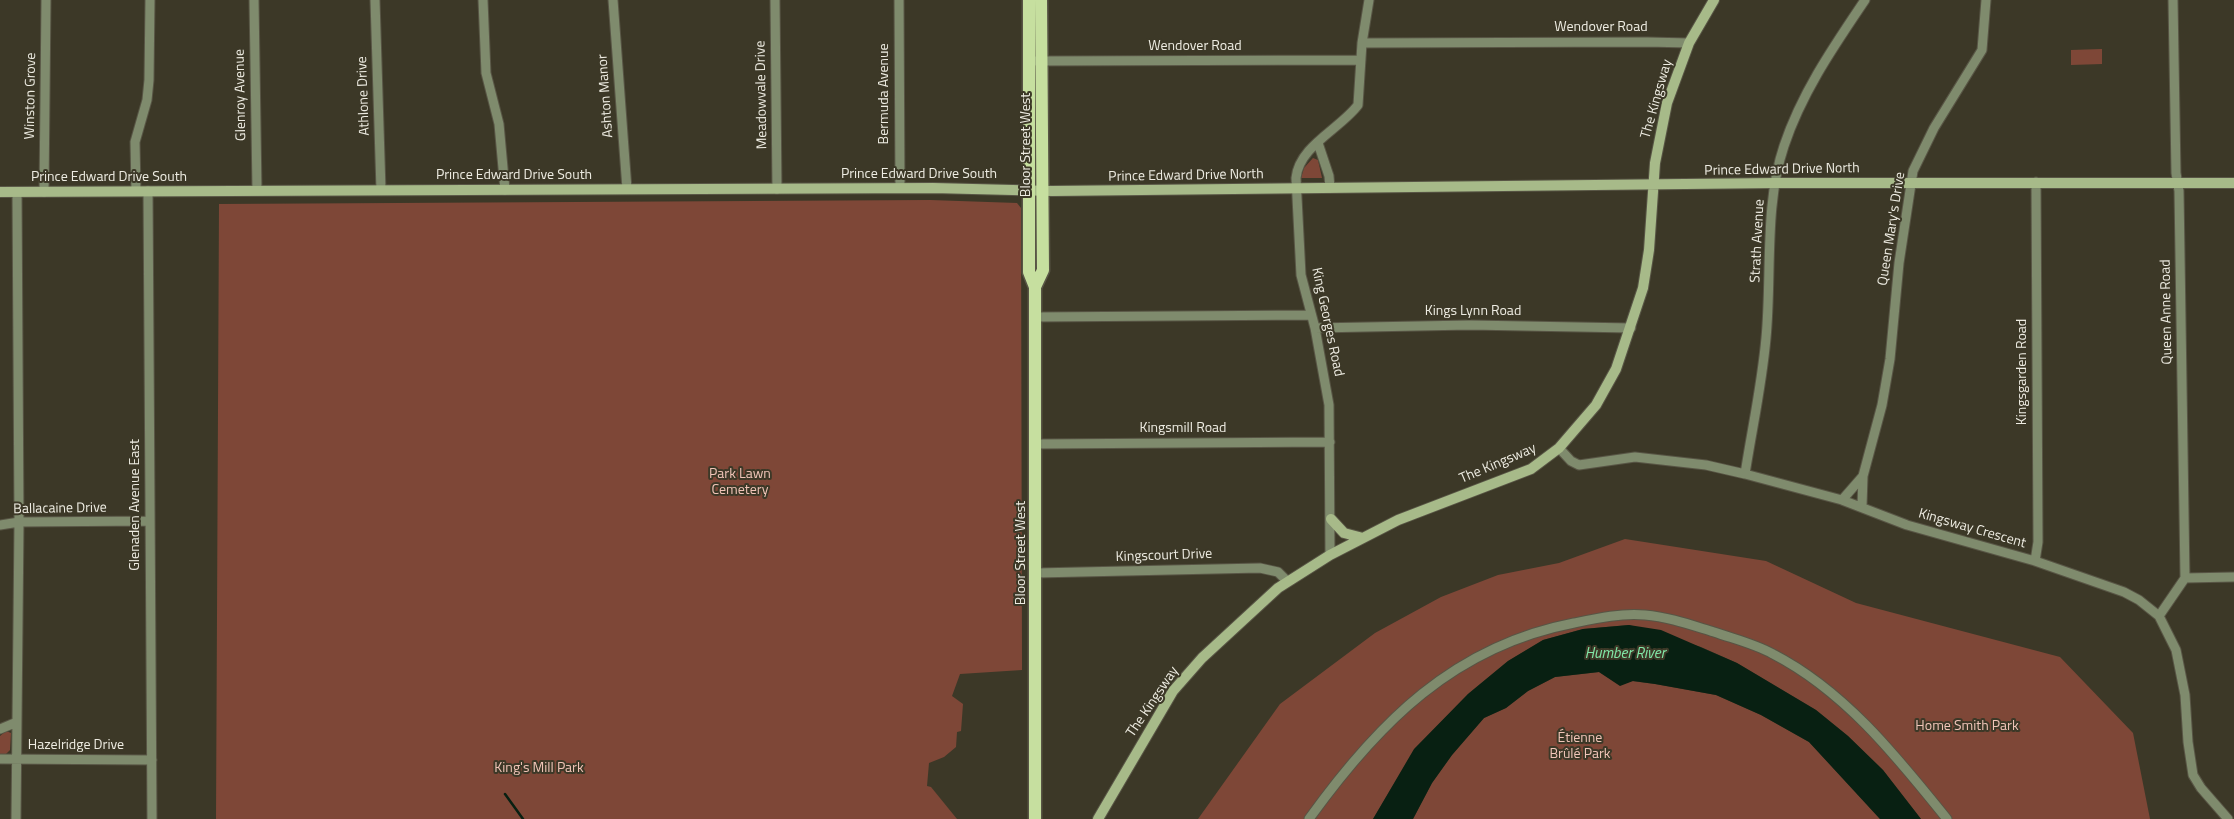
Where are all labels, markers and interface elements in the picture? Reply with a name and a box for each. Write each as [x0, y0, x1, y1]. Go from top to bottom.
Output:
street label: Wendover Road [1554, 20, 1648, 36]
street label: Wendover Road [1148, 39, 1242, 55]
street label: Meadowvale Drive [753, 40, 771, 150]
street label: Bermuda Avenue [877, 44, 893, 144]
street label: Glenroy Avenue [232, 49, 250, 141]
street label: Winston Grove [22, 53, 40, 139]
street label: Ashton Manor [595, 54, 617, 138]
street label: Athlone Drive [354, 56, 374, 136]
street label: The Kingsway [1638, 57, 1676, 141]
street label: Bloor Street West [1019, 93, 1035, 197]
street label: Prince Edward Drive North [1704, 160, 1860, 180]
street label: Prince Edward Drive North [1108, 166, 1264, 186]
street label: Prince Edward Drive South [841, 167, 997, 183]
street label: Prince Edward Drive South [436, 168, 592, 184]
street label: Prince Edward Drive South [31, 170, 187, 186]
street label: Queen Mary's Drive [1875, 171, 1909, 287]
street label: Strath Avenue [1747, 199, 1769, 283]
street label: Queen Anne Road [2158, 259, 2176, 365]
street label: King Georges Road [1307, 266, 1347, 378]
street label: Kings Lynn Road [1425, 304, 1521, 320]
street label: Kingsgarden Road [2015, 319, 2031, 425]
street label: Kingsmill Road [1140, 421, 1226, 437]
street label: Glenaden Avenue East [128, 439, 144, 571]
street label: The Kingsway [1457, 440, 1539, 488]
park label: Park Lawn Cemetery [709, 467, 771, 500]
street label: Ballacaine Drive [13, 500, 107, 518]
street label: Bloor Street West [1014, 501, 1030, 605]
street label: Kingsway Crescent [1916, 506, 2028, 552]
street label: Kingscourt Drive [1115, 546, 1213, 566]
water label: Humber River [1585, 645, 1665, 663]
street label: The Kingsway [1123, 664, 1183, 740]
park label: Home Smith Park [1915, 719, 2019, 735]
park label: Étienne Brûlé Park [1549, 731, 1611, 764]
street label: Hazelridge Drive [28, 738, 124, 754]
park label: King's Mill Park [494, 761, 584, 777]

